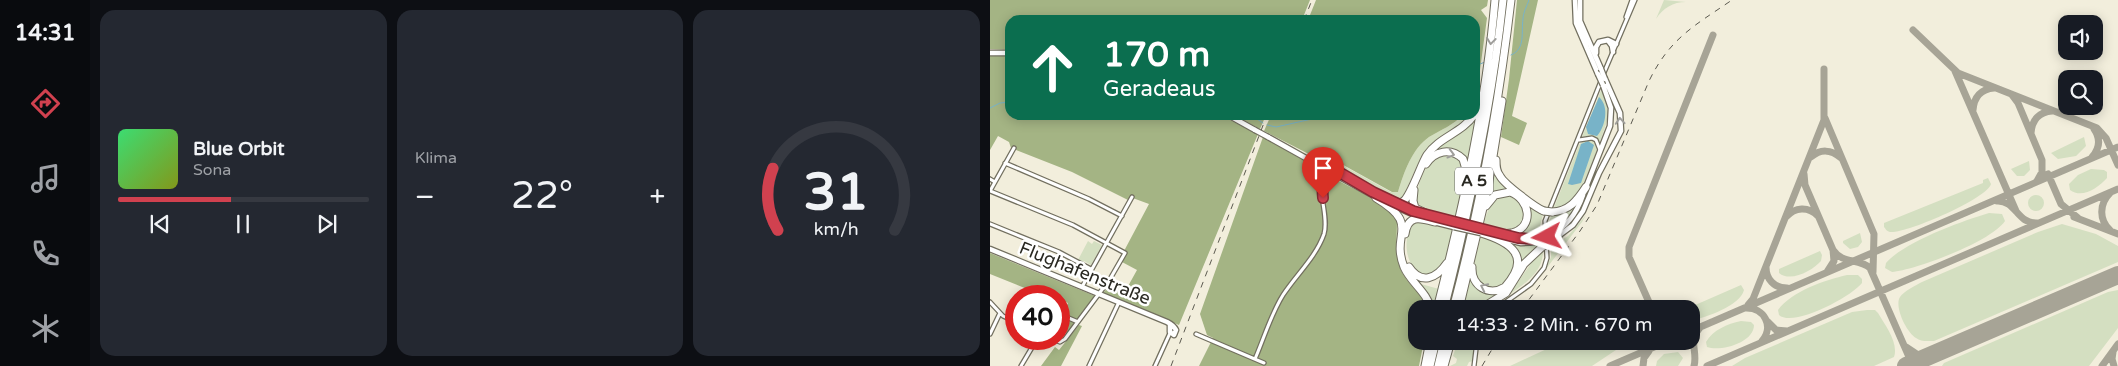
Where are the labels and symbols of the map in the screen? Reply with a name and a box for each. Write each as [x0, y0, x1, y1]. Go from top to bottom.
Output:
one-way arrow [1486, 37, 1496, 45]
one-way arrow [1615, 117, 1626, 125]
pin [1302, 147, 1344, 198]
one-way arrow [1447, 148, 1455, 159]
road number: A 5 [1455, 168, 1493, 195]
position arrow [1520, 210, 1572, 262]
street label: Flughafenstraße [1016, 237, 1154, 309]
one-way arrow [1480, 283, 1489, 293]
speed limit sign: 40 [1005, 285, 1070, 350]

